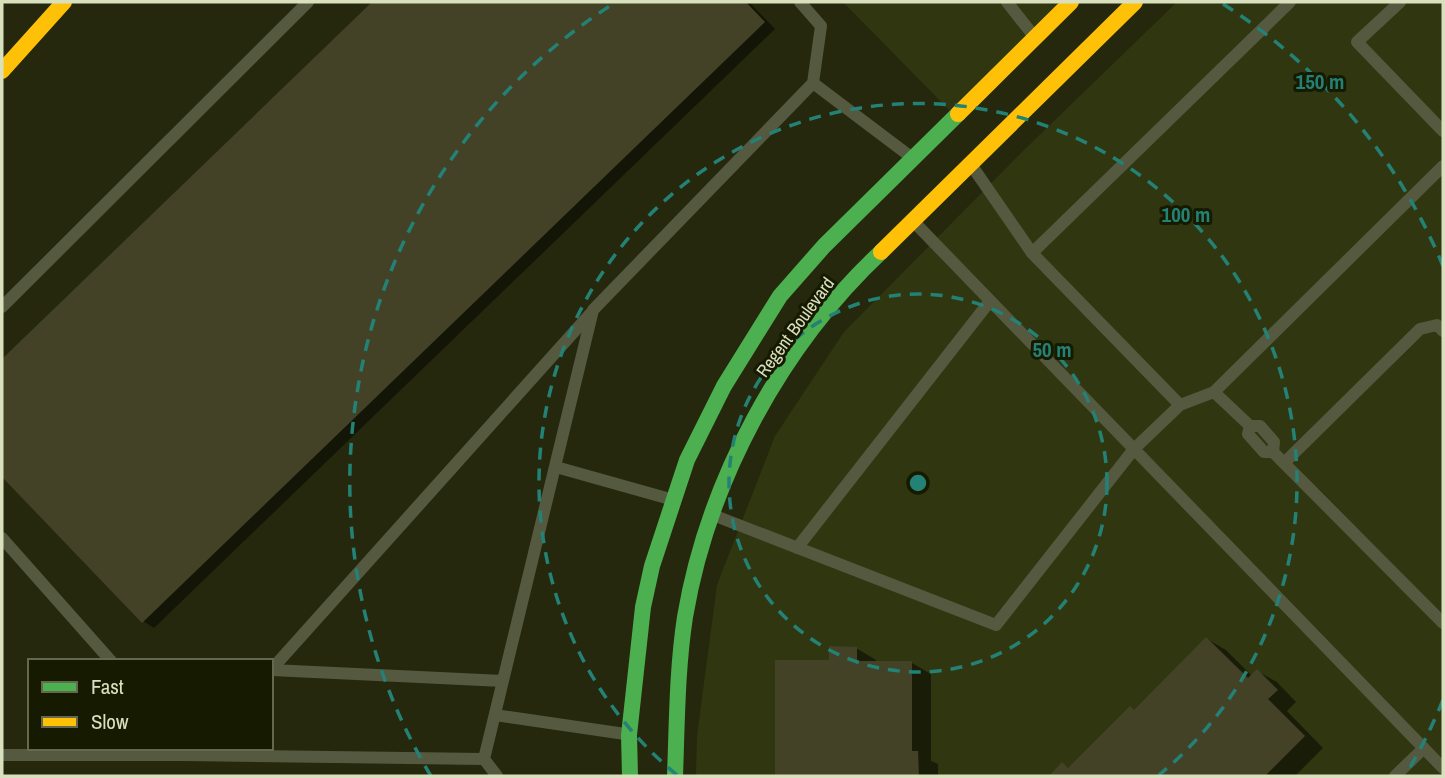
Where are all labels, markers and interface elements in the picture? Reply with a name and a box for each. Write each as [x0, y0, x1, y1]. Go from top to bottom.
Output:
text: 150 m [1296, 67, 1344, 96]
text: 100 m [1162, 200, 1210, 229]
street label: Regent Boulevard [750, 272, 840, 382]
text: 50 m [1032, 335, 1072, 364]
centre of rings [906, 471, 930, 495]
legend [28, 659, 273, 750]
text: Fast [91, 672, 124, 701]
text: Slow [91, 707, 129, 736]

